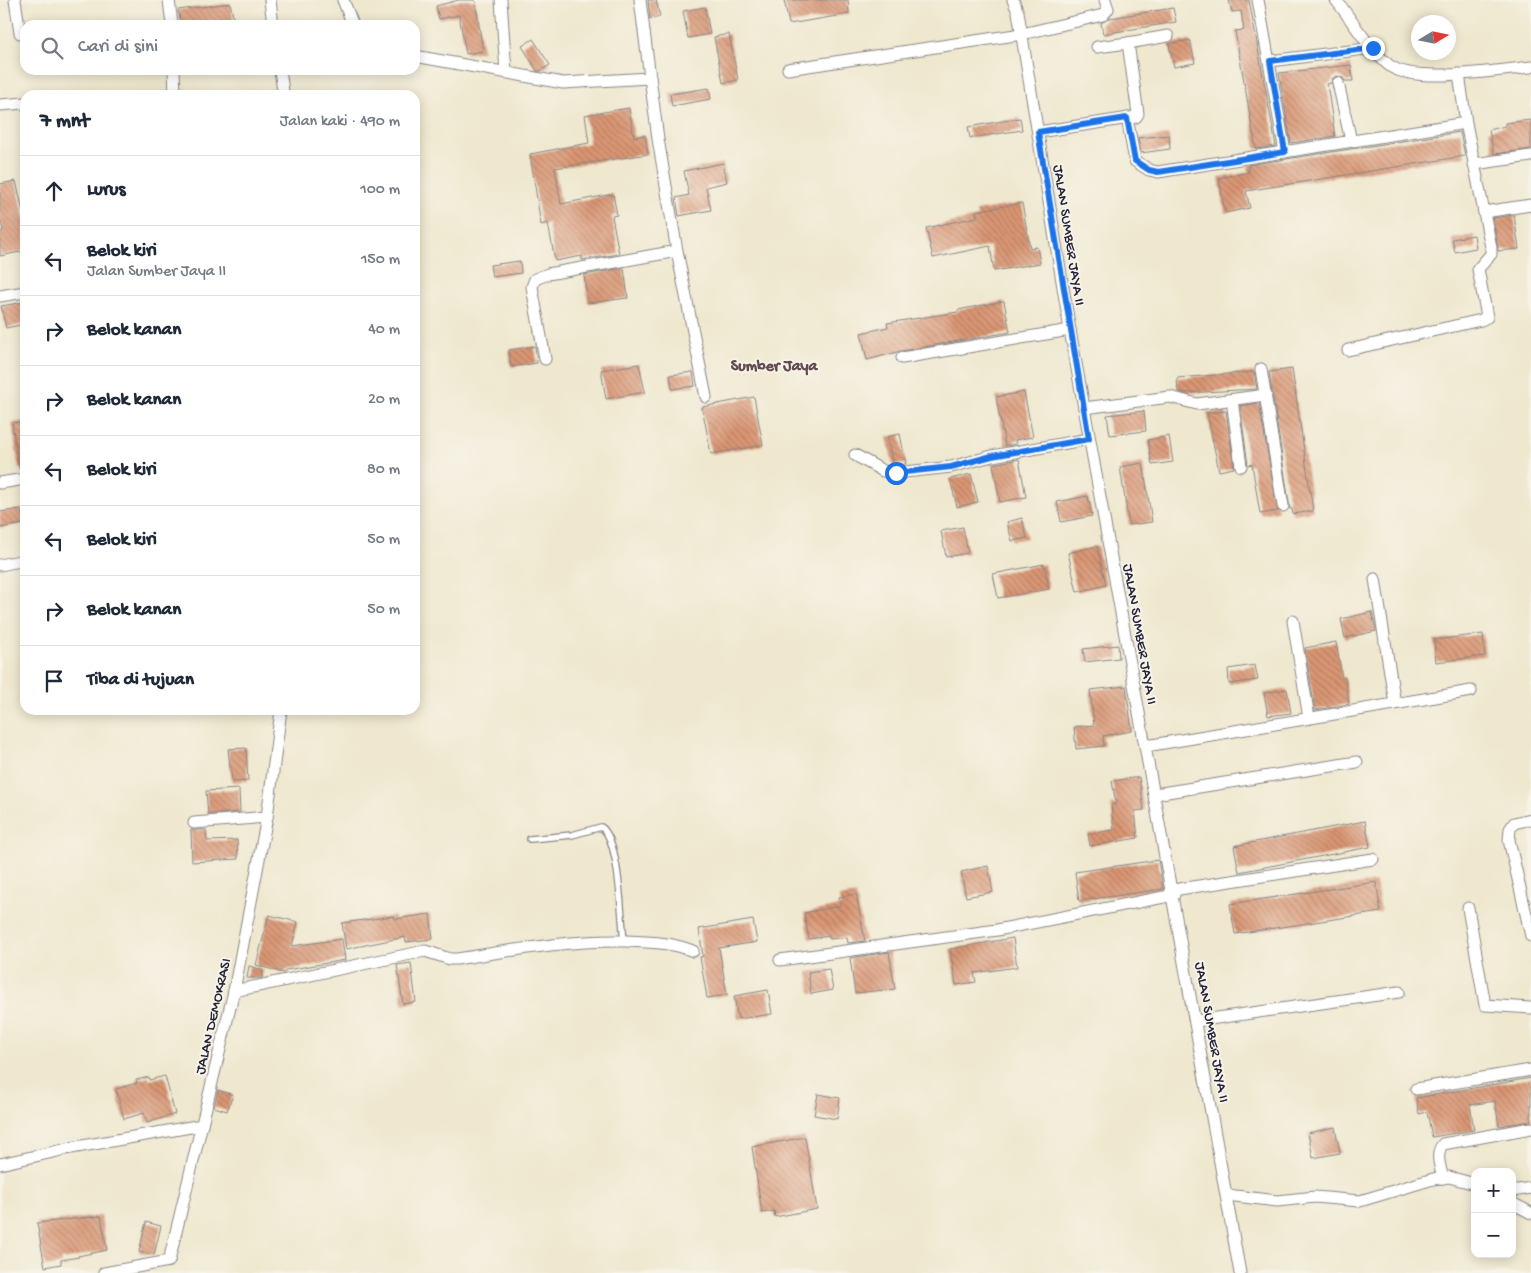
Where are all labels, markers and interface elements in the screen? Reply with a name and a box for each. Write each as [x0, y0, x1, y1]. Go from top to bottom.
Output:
north arrow [1411, 15, 1456, 60]
search box [20, 20, 420, 75]
icon: search [38, 34, 66, 62]
text: Cari di sini [78, 36, 158, 59]
route end [1362, 37, 1385, 60]
text: 7 mnt [40, 110, 89, 135]
text: Jalan kaki · 490 m [280, 113, 400, 132]
street label: JALAN SUMBER JAYA II [1048, 164, 1088, 307]
icon: ahead [40, 177, 68, 205]
text: Lurus [87, 179, 126, 202]
text: 100 m [360, 181, 400, 200]
text: Belok kiri [87, 240, 157, 263]
icon: left [40, 247, 68, 275]
text: 150 m [361, 251, 400, 270]
text: Jalan Sumber Jaya II [87, 263, 226, 282]
icon: right [40, 317, 68, 345]
text: Belok kanan [87, 319, 181, 342]
text: 40 m [368, 321, 400, 340]
district label: Sumber Jaya [731, 358, 818, 377]
icon: right [40, 387, 68, 415]
text: Belok kanan [87, 389, 181, 412]
text: 20 m [368, 391, 400, 410]
icon: left [40, 457, 68, 485]
text: Belok kiri [87, 459, 157, 482]
text: 80 m [367, 461, 400, 480]
route start [885, 462, 908, 485]
icon: left [40, 527, 68, 555]
text: Belok kiri [87, 529, 157, 552]
text: 50 m [367, 531, 400, 550]
street label: JALAN SUMBER JAYA II [1118, 563, 1160, 706]
icon: right [40, 597, 68, 625]
text: Belok kanan [87, 599, 181, 622]
text: 50 m [367, 601, 400, 620]
icon: arrive [40, 667, 68, 695]
text: Tiba di tujuan [87, 669, 194, 692]
street label: JALAN DEMOKRASI [192, 957, 236, 1076]
street label: JALAN SUMBER JAYA II [1190, 961, 1232, 1104]
map controls [1471, 1168, 1516, 1258]
button: + [1471, 1168, 1516, 1213]
button: − [1471, 1213, 1516, 1258]

